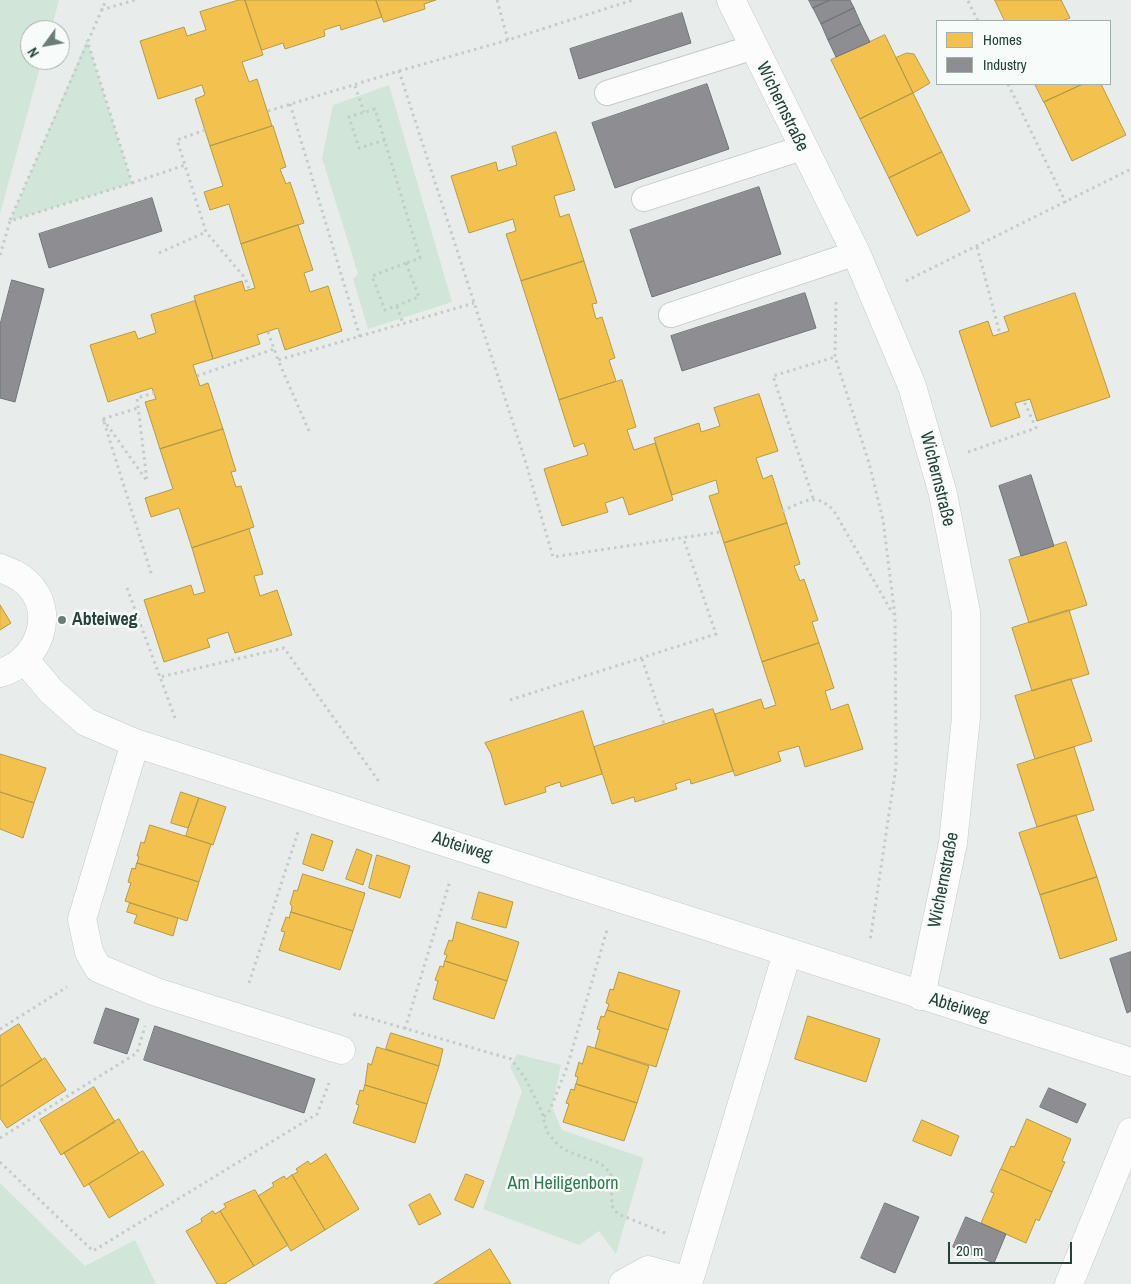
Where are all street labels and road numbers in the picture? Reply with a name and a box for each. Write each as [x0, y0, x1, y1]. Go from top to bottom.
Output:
street label: Wichernstraße [751, 59, 813, 155]
street label: Wichernstraße [915, 429, 959, 529]
street label: Abteiweg [429, 827, 495, 867]
street label: Wichernstraße [924, 830, 964, 930]
street label: Abteiweg [926, 989, 992, 1027]

